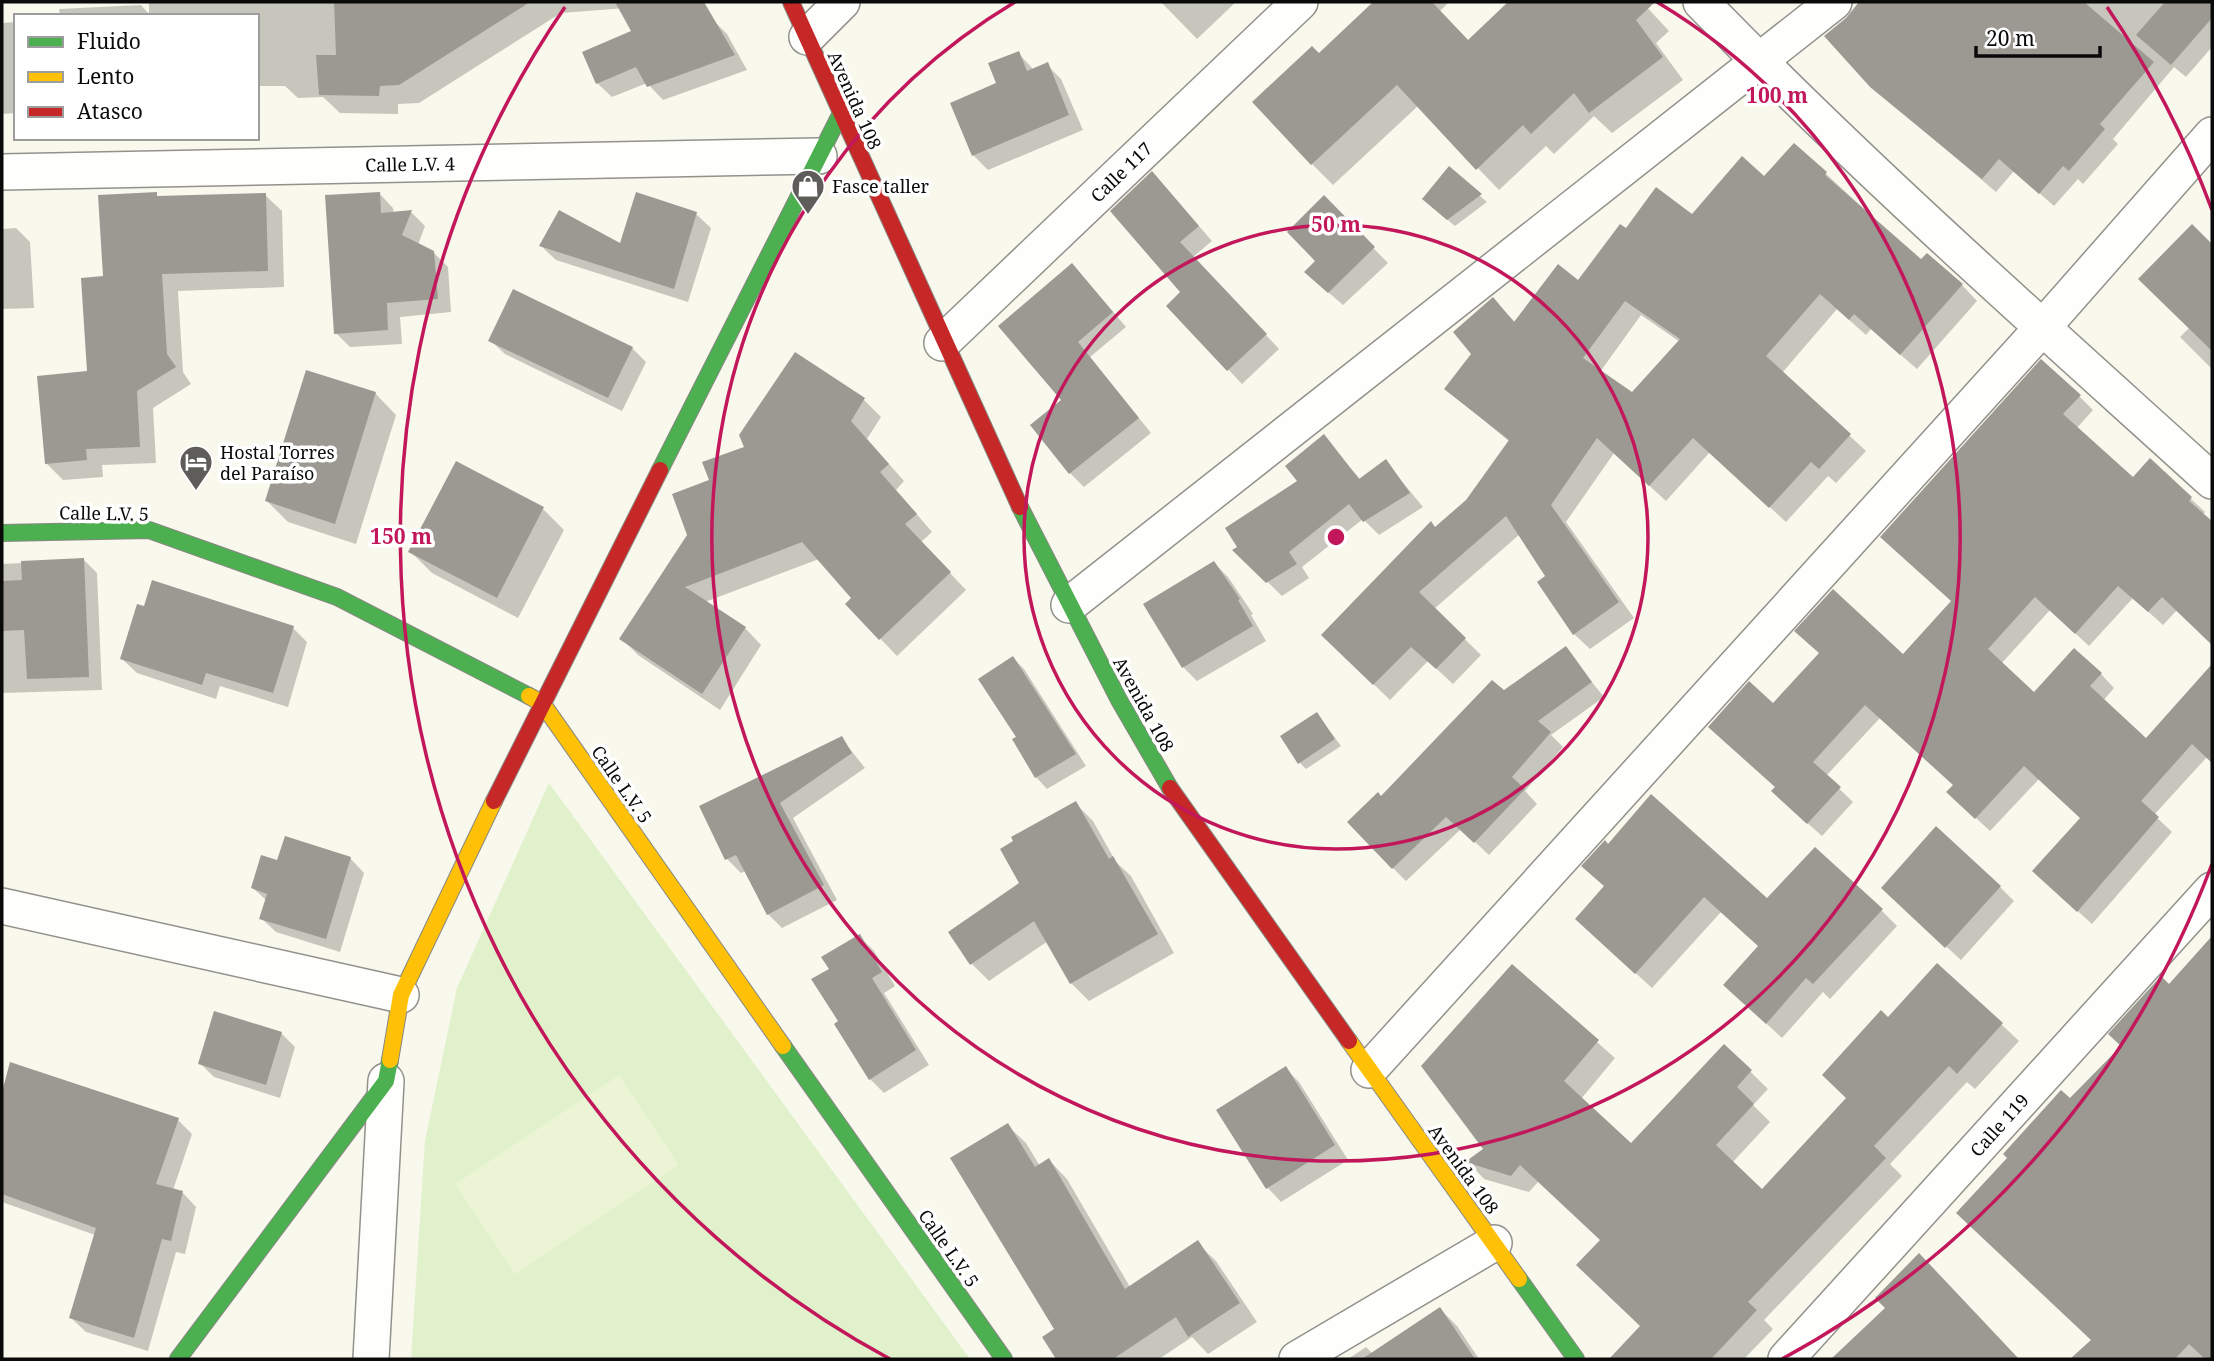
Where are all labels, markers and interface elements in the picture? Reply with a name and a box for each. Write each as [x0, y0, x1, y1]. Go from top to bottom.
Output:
legend [14, 14, 259, 140]
scale bar [1976, 14, 2100, 58]
text: 20 m [1986, 24, 2035, 52]
text: Fluido [77, 27, 141, 55]
street label: Avenida 108 [823, 47, 887, 153]
text: Lento [77, 62, 134, 90]
text: 100 m [1746, 81, 1808, 109]
text: Atasco [77, 97, 143, 125]
street label: Calle 117 [1085, 137, 1157, 207]
street label: Calle L.V. 4 [365, 151, 455, 177]
shop icon: Fasce taller [789, 167, 827, 216]
place label: Fasce taller [832, 174, 930, 198]
text: 50 m [1311, 210, 1361, 238]
place label: Hostal Torres del Paraíso [220, 440, 335, 485]
hotel icon: Hostal Torres del Paraíso [177, 443, 215, 492]
street label: Calle L.V. 5 [59, 500, 149, 526]
text: 150 m [370, 522, 432, 550]
centre of rings [1324, 525, 1348, 549]
street label: Avenida 108 [1108, 652, 1180, 756]
street label: Calle L.V. 5 [586, 740, 658, 828]
street label: Calle 119 [1964, 1088, 2034, 1162]
street label: Avenida 108 [1423, 1119, 1505, 1219]
street label: Calle L.V. 5 [913, 1204, 985, 1292]

